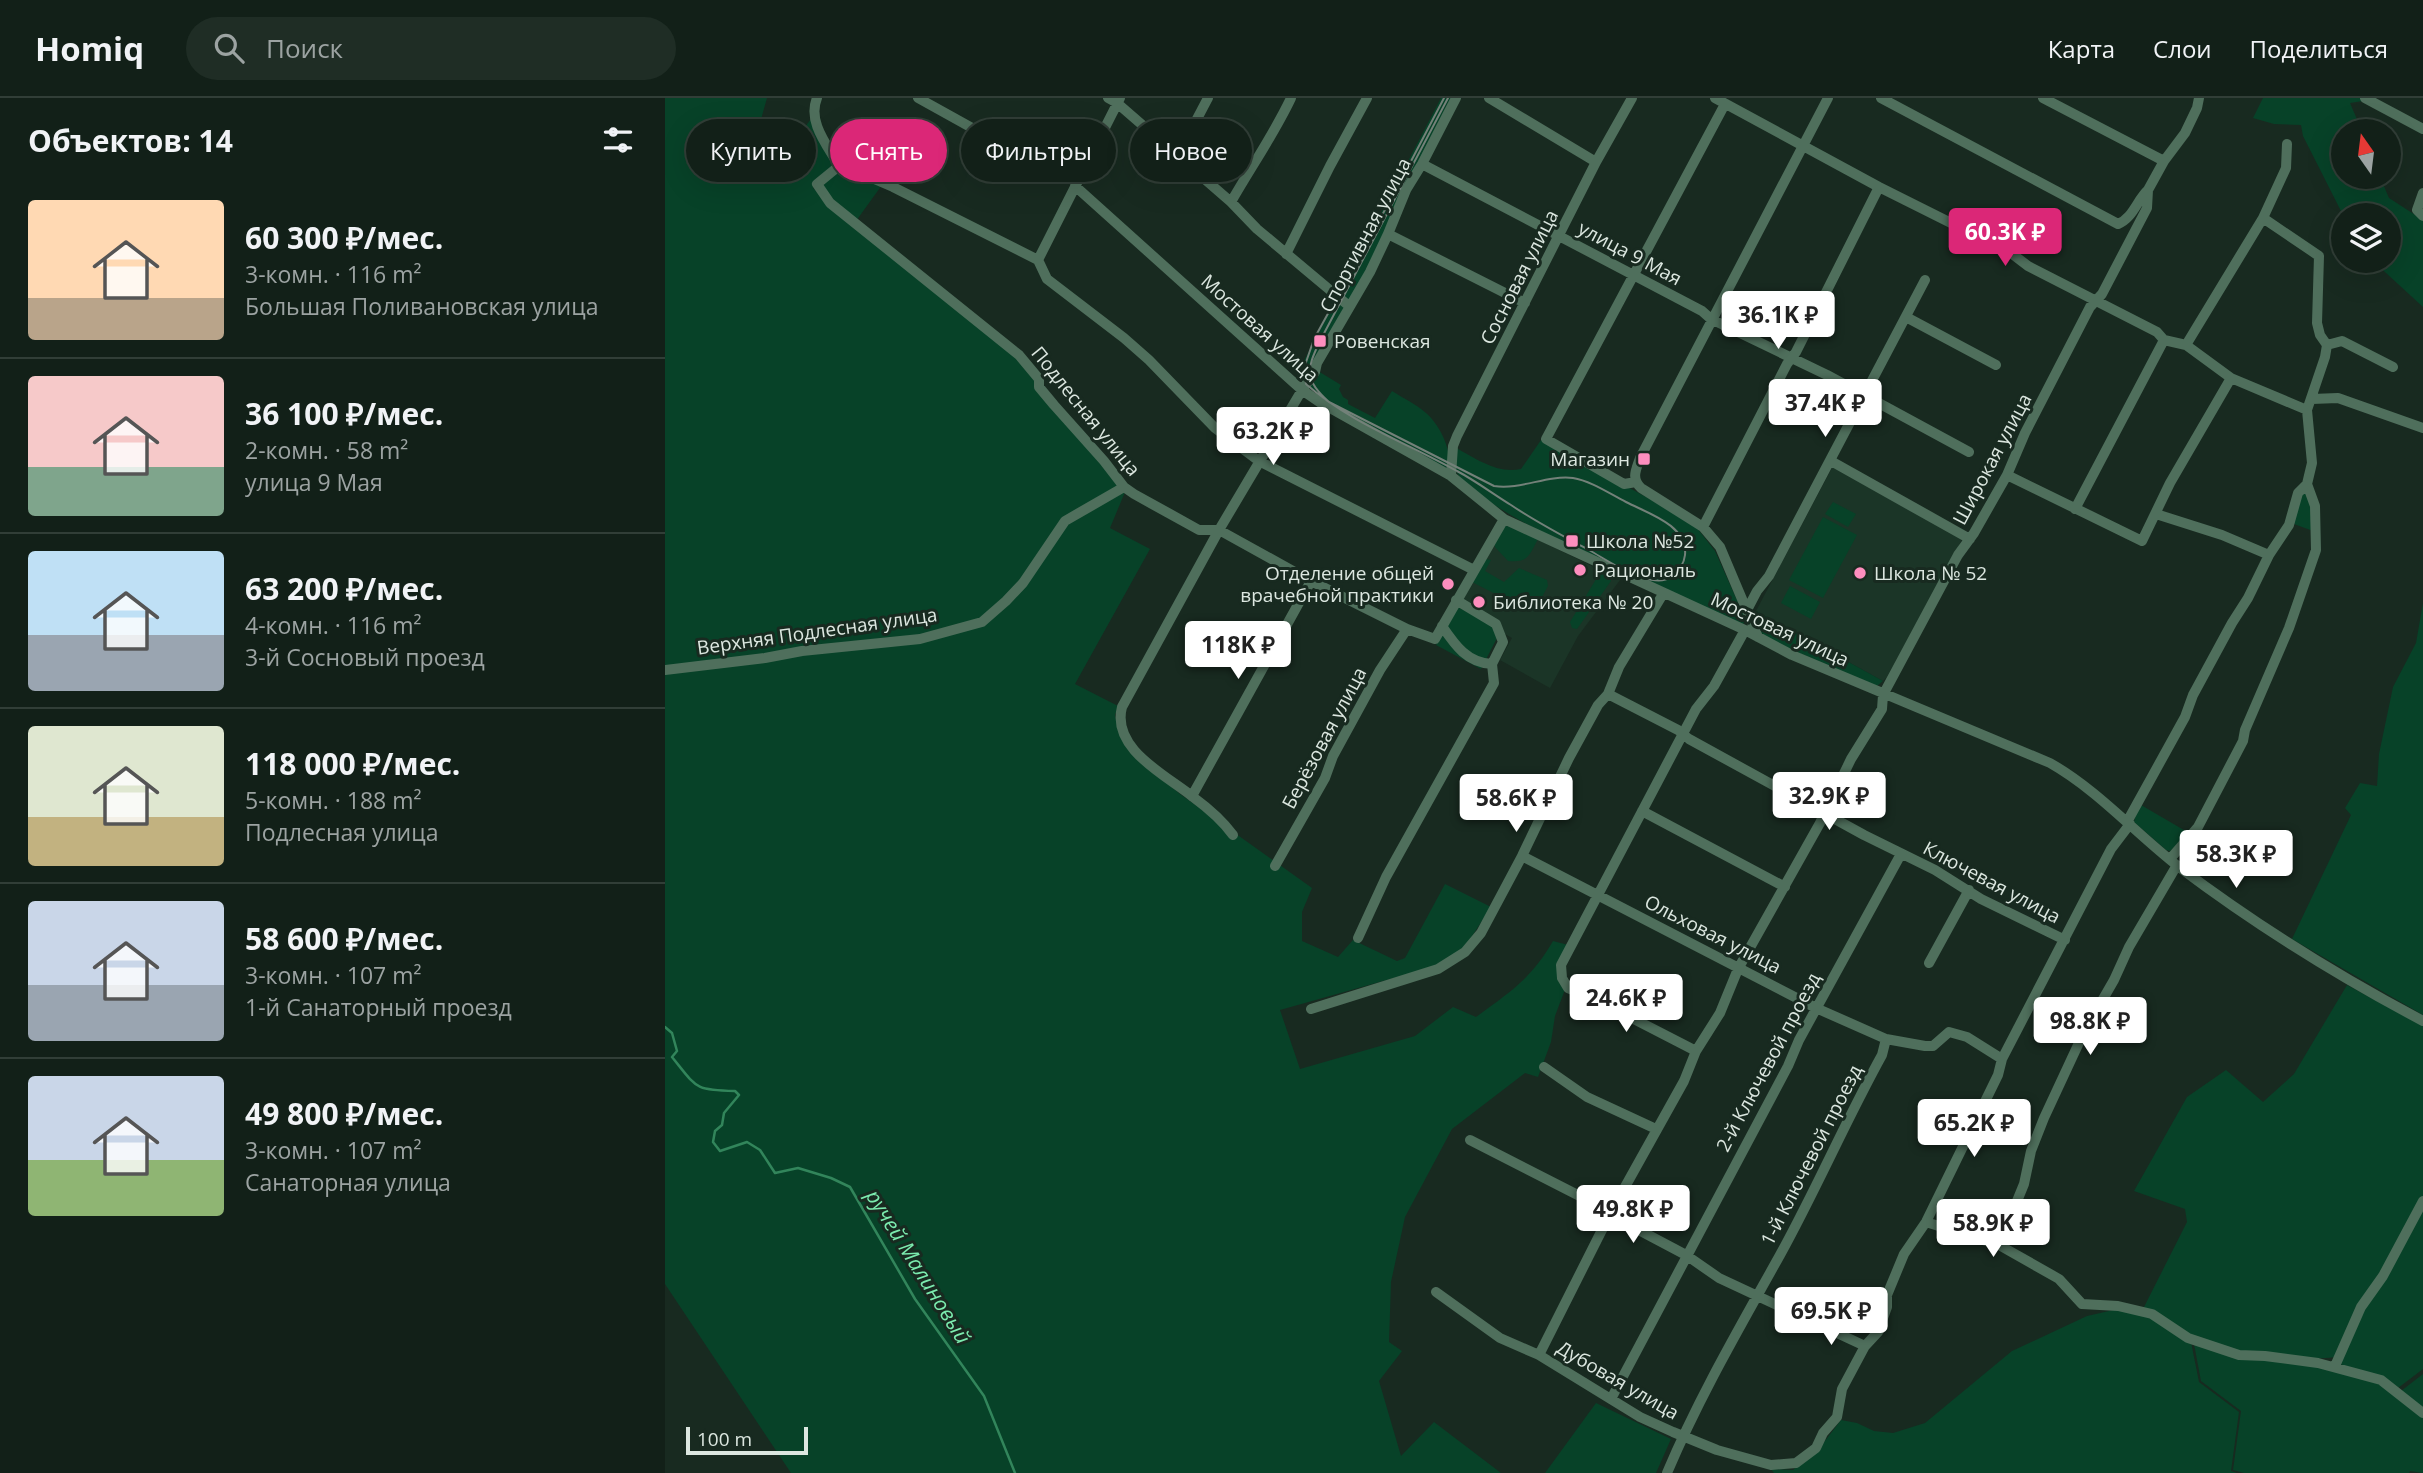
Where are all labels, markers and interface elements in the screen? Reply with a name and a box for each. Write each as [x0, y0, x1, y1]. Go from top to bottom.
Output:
search box [186, 17, 676, 80]
text: Homiq [35, 26, 144, 71]
icon: search [210, 29, 248, 67]
text: Поиск [266, 30, 343, 66]
text: Карта [2048, 32, 2115, 65]
text: Слои [2153, 32, 2212, 65]
text: Поделиться [2250, 32, 2388, 65]
chip: Купить [686, 119, 816, 182]
chip: Снять [830, 119, 947, 182]
chip: Фильтры [961, 119, 1116, 182]
chip: Новое [1130, 119, 1252, 182]
north arrow [2331, 119, 2401, 189]
map controls [2331, 119, 2401, 273]
text: Объектов: 14 [28, 120, 233, 161]
icon: filters [599, 121, 637, 159]
street label: Спортивная улица [1313, 153, 1417, 317]
button: layers [2331, 203, 2401, 273]
street label: Сосновая улица [1474, 205, 1564, 349]
pin: 60.3K ₽ [1940, 208, 2070, 268]
street label: улица 9 Мая [1574, 215, 1686, 291]
text: 60.3K ₽ [1965, 215, 2045, 247]
text: 60 300 ₽/мес. [245, 217, 443, 258]
icon: home [84, 228, 168, 312]
text: 3-комн. · 116 m² [245, 258, 421, 290]
street label: Мостовая улица [1196, 268, 1324, 388]
text: Большая Поливановская улица [245, 290, 598, 322]
pin: 36.1K ₽ [1713, 292, 1843, 351]
text: 36.1K ₽ [1738, 298, 1818, 330]
place label: Ровенская [1334, 328, 1430, 354]
marker: Ровенская [1312, 333, 1328, 349]
street label: Подлесная улица [1026, 341, 1146, 481]
pin: 37.4K ₽ [1760, 380, 1890, 439]
text: 37.4K ₽ [1785, 386, 1865, 418]
street label: Широкая улица [1946, 389, 2038, 529]
text: 36 100 ₽/мес. [245, 393, 443, 434]
icon: home [84, 404, 168, 488]
pin: 63.2K ₽ [1208, 408, 1338, 467]
text: 63.2K ₽ [1233, 414, 1313, 446]
text: 2-комн. · 58 m² [245, 434, 408, 466]
place label: Магазин [1550, 446, 1630, 472]
marker: Магазин [1636, 451, 1652, 467]
text: улица 9 Мая [245, 466, 383, 498]
place label: Школа №52 [1586, 528, 1694, 554]
marker: Школа №52 [1564, 533, 1580, 549]
place label: Рациональ [1594, 557, 1696, 583]
place label: Отделение общей врачебной практики [1240, 560, 1434, 608]
place label: Школа № 52 [1874, 560, 1987, 586]
marker: Рациональ [1572, 562, 1588, 578]
marker: Школа № 52 [1852, 565, 1868, 581]
text: 63 200 ₽/мес. [245, 568, 443, 609]
marker: Отделение общей врачебной практики [1440, 576, 1456, 592]
icon: home [84, 579, 168, 663]
street label: Мостовая улица [1707, 586, 1853, 672]
place label: Библиотека № 20 [1493, 589, 1653, 615]
marker: Библиотека № 20 [1471, 594, 1487, 610]
street label: Верхняя Подлесная улица [695, 601, 939, 661]
text: 4-комн. · 116 m² [245, 609, 421, 641]
pin: 118K ₽ [1181, 622, 1295, 681]
text: 118K ₽ [1201, 628, 1275, 660]
text: 3-й Сосновый проезд [245, 641, 485, 673]
street label: Берёзовая улица [1276, 663, 1372, 813]
text: 118 000 ₽/мес. [245, 743, 460, 784]
icon: home [84, 754, 168, 838]
pin: 32.9K ₽ [1764, 772, 1894, 832]
pin: 58.6K ₽ [1451, 774, 1581, 834]
text: 32.9K ₽ [1789, 779, 1869, 811]
text: 58.6K ₽ [1476, 781, 1556, 813]
text: 5-комн. · 188 m² [245, 784, 421, 816]
text: Подлесная улица [245, 816, 438, 848]
pin: 58.3K ₽ [2171, 830, 2301, 890]
street label: Ключевая улица [1919, 835, 2065, 929]
text: 58.3K ₽ [2196, 837, 2276, 869]
street label: Ольховая улица [1640, 888, 1786, 980]
text: 58 600 ₽/мес. [245, 918, 443, 959]
icon: home [84, 929, 168, 1013]
text: 3-комн. · 107 m² [245, 959, 421, 991]
street label: 2-й Ключевой проезд [1710, 968, 1826, 1156]
pin: 24.6K ₽ [1561, 974, 1691, 1034]
text: 24.6K ₽ [1586, 981, 1666, 1013]
text: 1-й Санаторный проезд [245, 991, 512, 1023]
pin: 98.8K ₽ [2025, 998, 2155, 1057]
text: 98.8K ₽ [2050, 1004, 2130, 1036]
street label: 1-й Ключевой проезд [1754, 1060, 1868, 1250]
text: 49 800 ₽/мес. [245, 1093, 443, 1134]
pin: 65.2K ₽ [1909, 1100, 2039, 1159]
icon: home [84, 1104, 168, 1188]
text: 65.2K ₽ [1934, 1106, 2014, 1138]
text: 3-комн. · 107 m² [245, 1134, 421, 1166]
text: Санаторная улица [245, 1166, 451, 1198]
water label: ручей Малиновый [859, 1183, 978, 1349]
pin: 49.8K ₽ [1568, 1186, 1698, 1245]
text: 49.8K ₽ [1593, 1192, 1673, 1224]
pin: 58.9K ₽ [1928, 1200, 2058, 1259]
text: 58.9K ₽ [1953, 1206, 2033, 1238]
pin: 69.5K ₽ [1766, 1288, 1896, 1347]
text: 69.5K ₽ [1791, 1294, 1871, 1326]
street label: Дубовая улица [1552, 1334, 1684, 1426]
scale bar [686, 1424, 809, 1456]
text: 100 m [697, 1426, 752, 1452]

